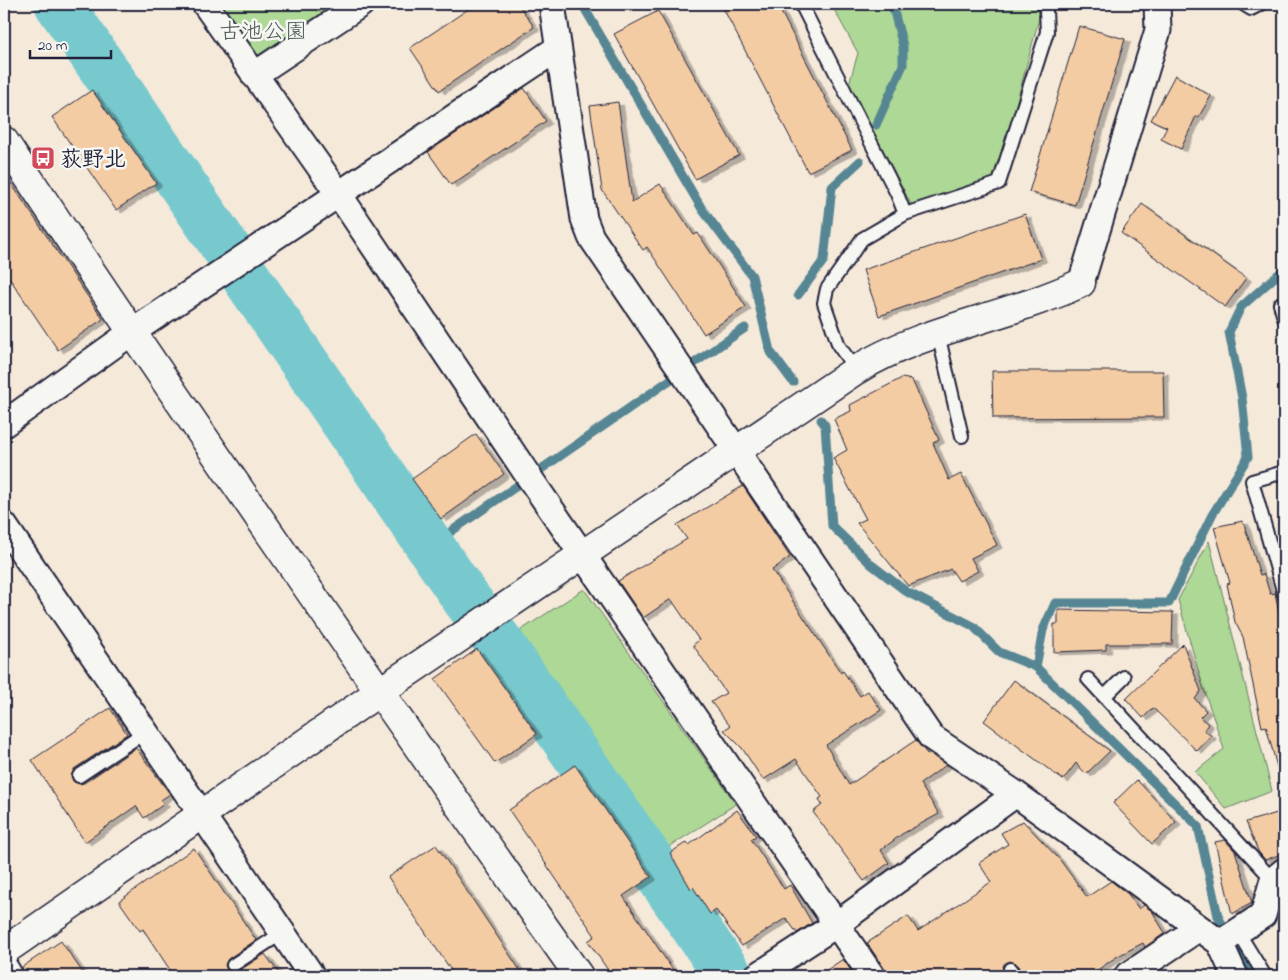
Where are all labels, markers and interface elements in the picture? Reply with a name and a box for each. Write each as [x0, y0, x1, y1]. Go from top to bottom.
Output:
park label: 古池公園 [219, 17, 307, 49]
scale bar [30, 28, 111, 60]
text: 20 m [38, 35, 68, 57]
bus stop icon: 荻野北 [30, 145, 56, 171]
place label: 荻野北 [60, 145, 126, 177]

